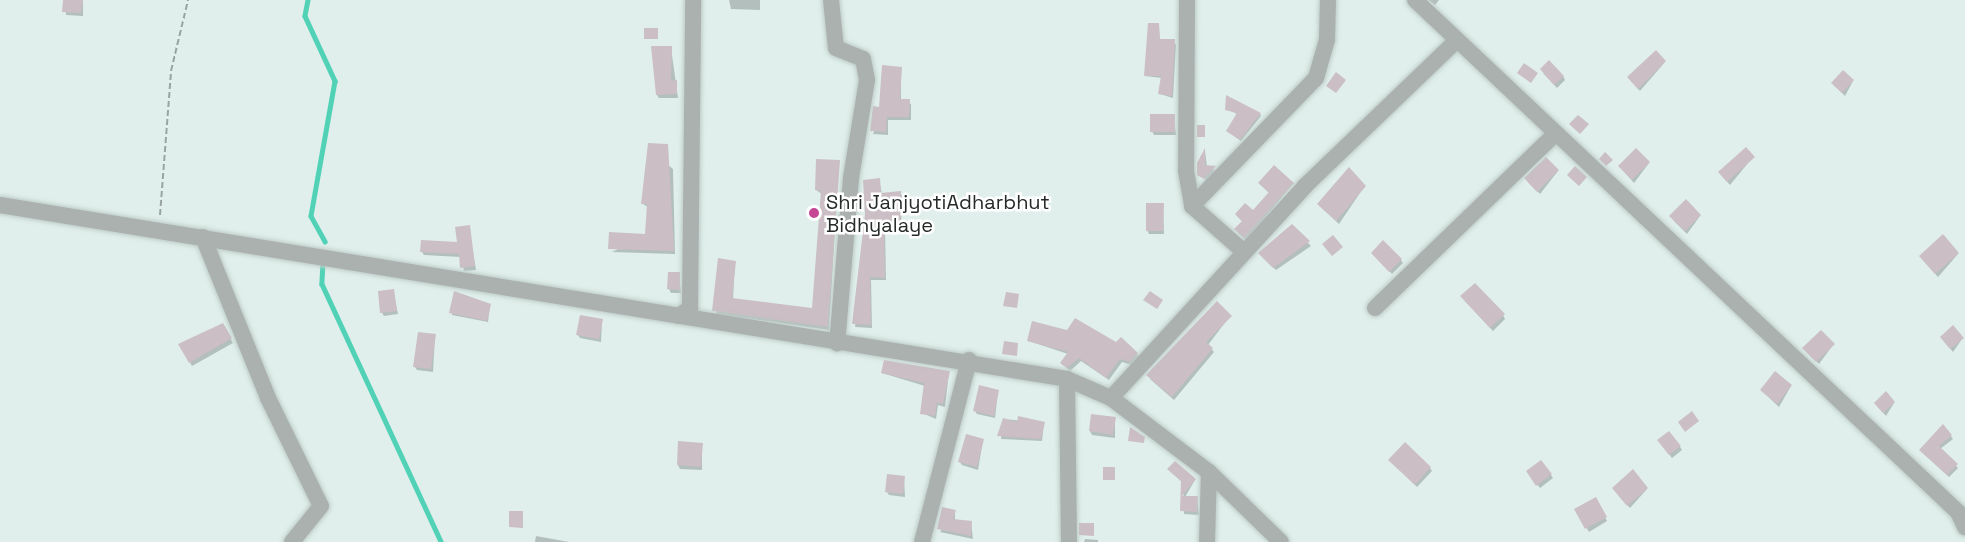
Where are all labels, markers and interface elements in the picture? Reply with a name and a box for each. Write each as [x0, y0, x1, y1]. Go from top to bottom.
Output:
place label: Shri JanjyotiAdharbhut Bidhyalaye [826, 190, 1050, 237]
marker: Shri JanjyotiAdharbhut Bidhyalaye [807, 206, 821, 220]

